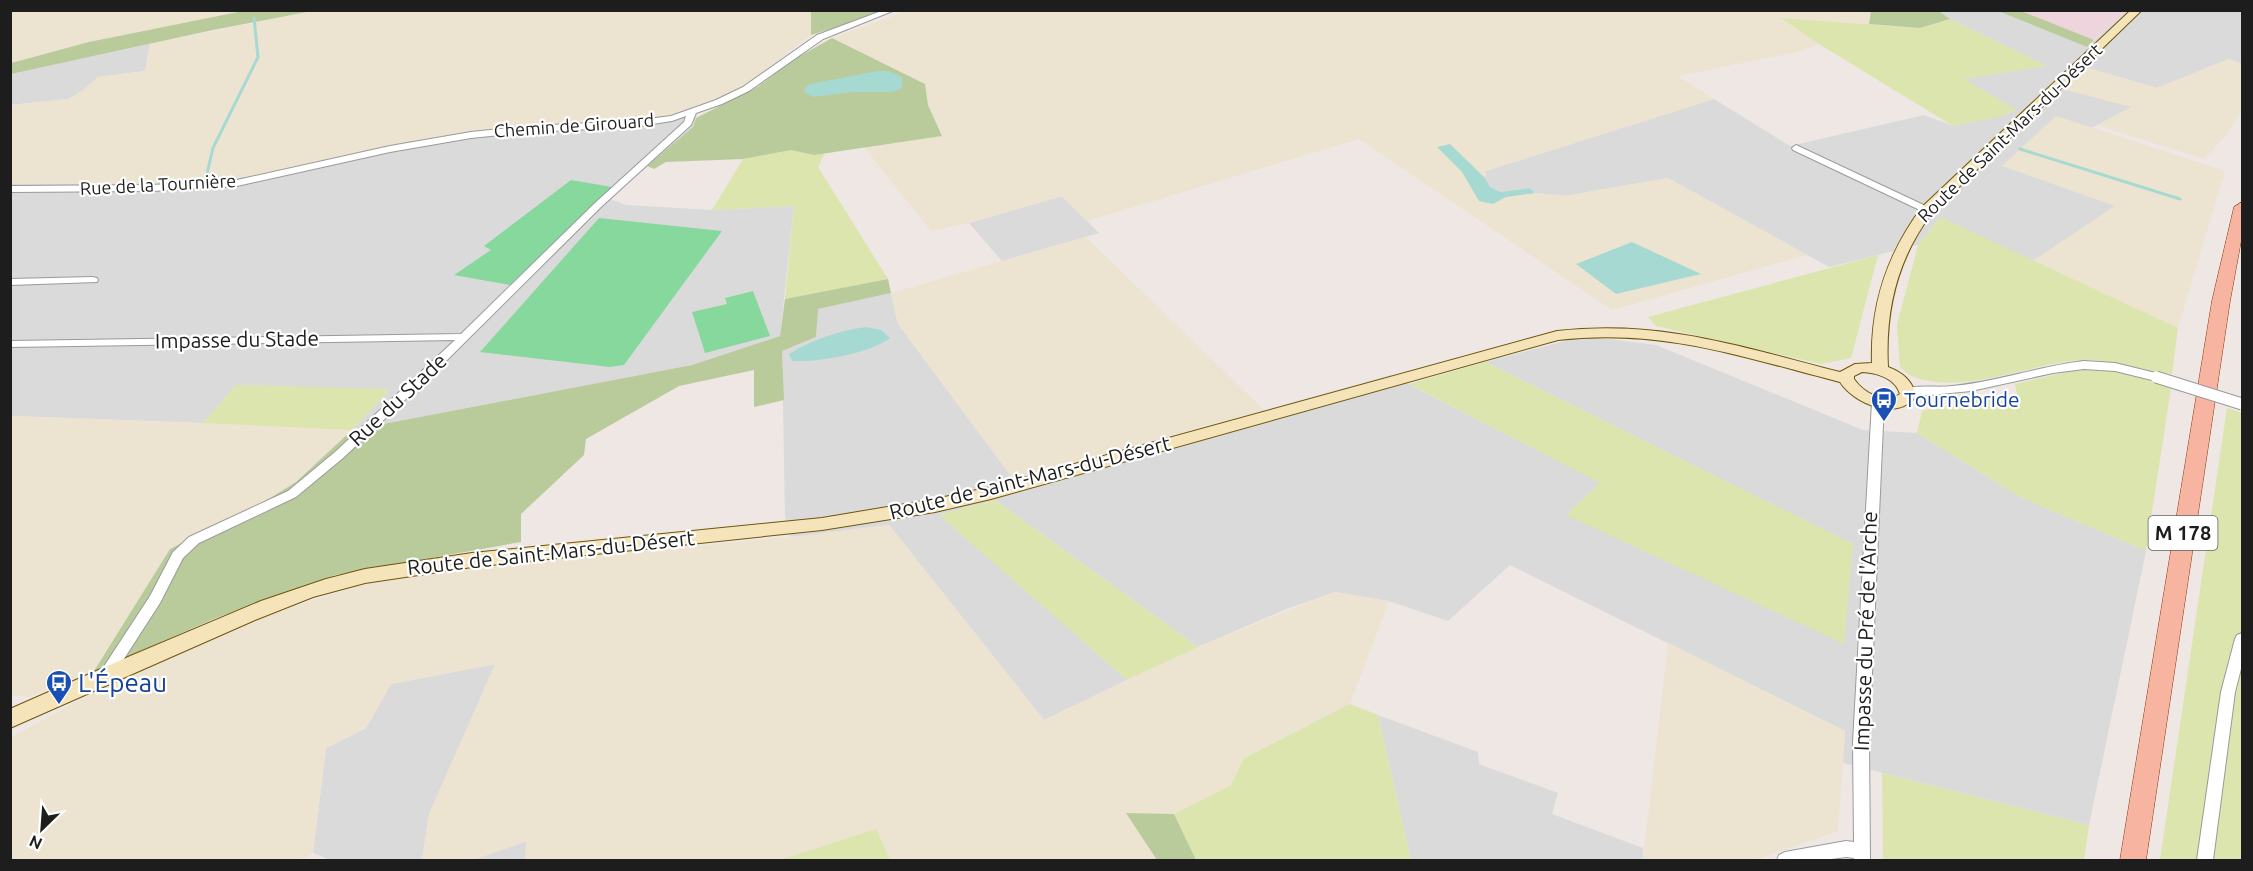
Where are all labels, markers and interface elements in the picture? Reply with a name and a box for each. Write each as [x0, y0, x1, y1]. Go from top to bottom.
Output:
street label: Route de Saint-Mars-du-Désert [1913, 39, 2105, 226]
street label: Chemin de Girouard [493, 109, 655, 141]
street label: Rue de la Tournière [79, 170, 237, 198]
street label: Impasse du Stade [155, 326, 319, 352]
street label: Rue du Stade [344, 348, 451, 450]
bus stop icon: Tournebride [1869, 385, 1899, 423]
place label: Tournebride [1904, 387, 2020, 411]
street label: Route de Saint-Mars-du-Désert [887, 430, 1173, 524]
street label: Impasse du Pré de l'Arche [1849, 511, 1881, 751]
road number: M 178 [2148, 516, 2218, 550]
street label: Route de Saint-Mars-du-Désert [406, 525, 696, 579]
place label: L'Épeau [78, 667, 167, 697]
bus stop icon: L'Épeau [44, 668, 74, 706]
north arrow [12, 799, 72, 859]
text: N [26, 832, 45, 853]

